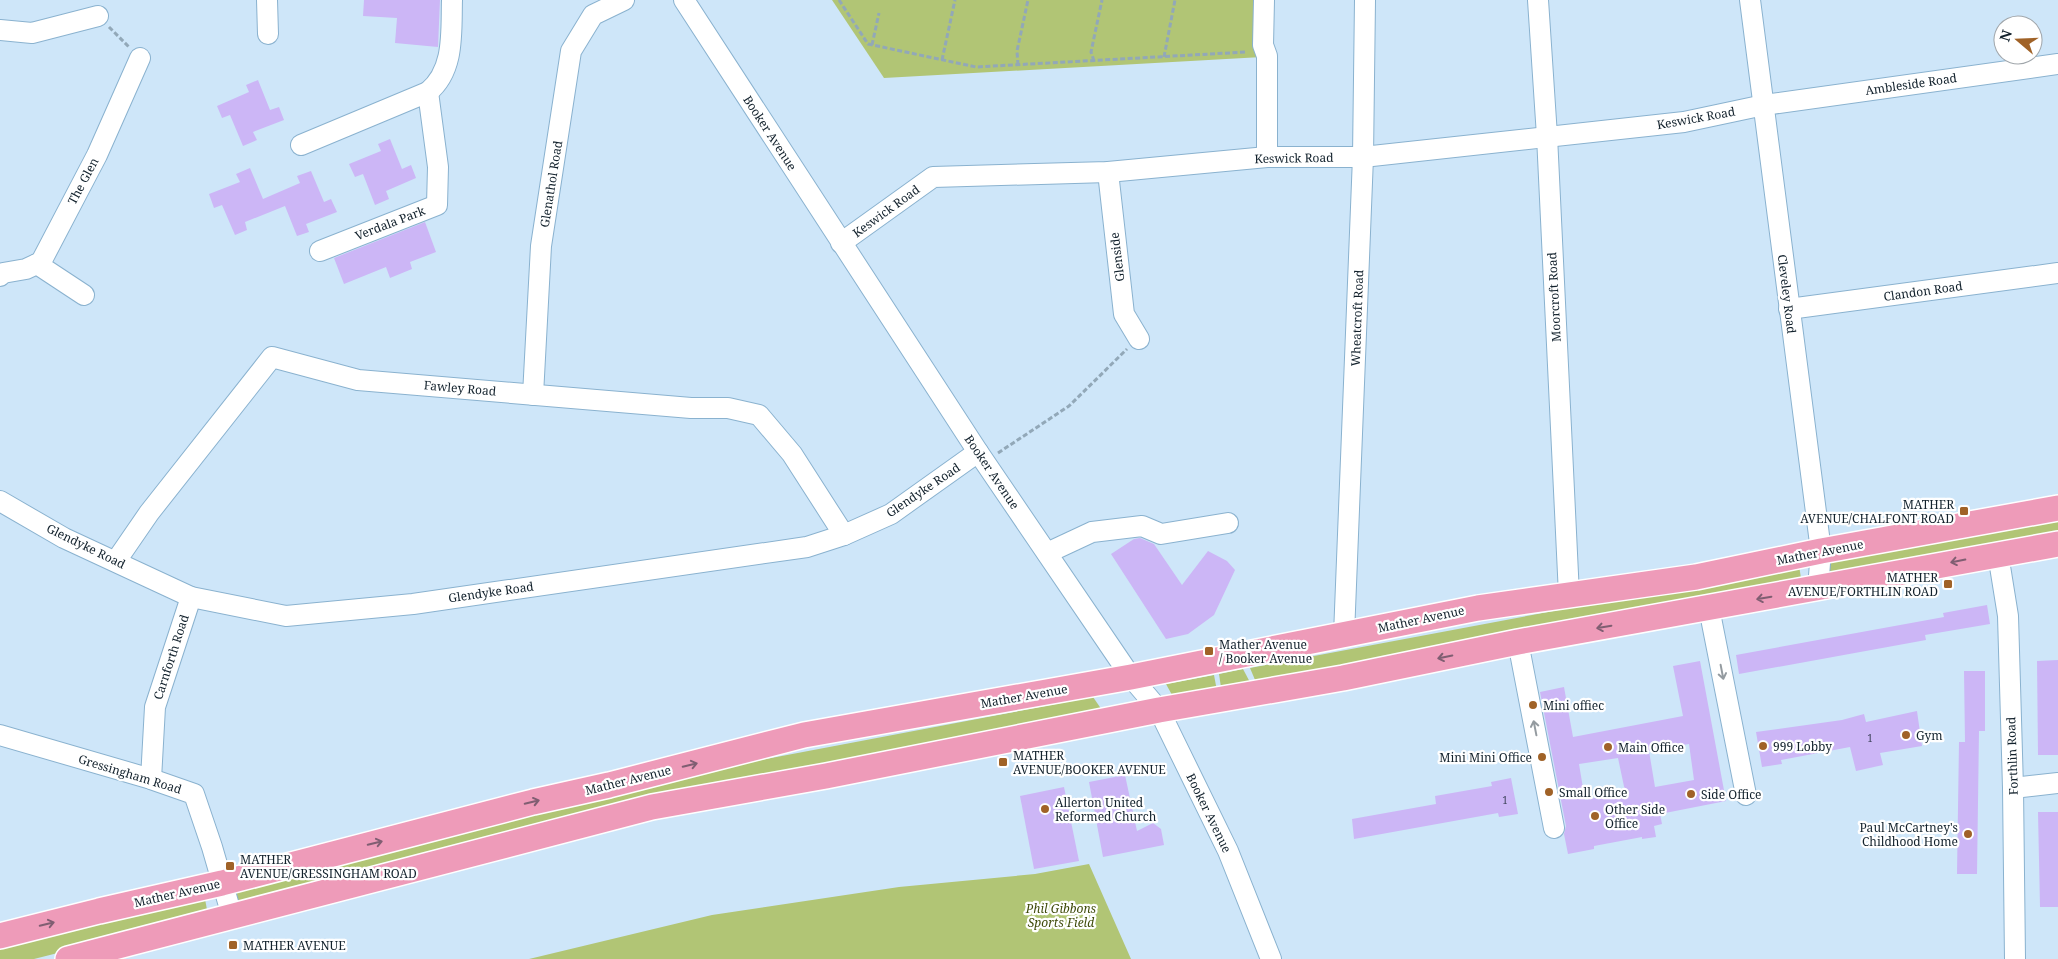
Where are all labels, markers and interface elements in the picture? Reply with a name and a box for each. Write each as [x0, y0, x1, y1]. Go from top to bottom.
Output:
north arrow [1993, 15, 2043, 65]
text: N [1994, 27, 2016, 44]
street label: Ambleside Road [1864, 69, 1959, 99]
street label: Booker Avenue [739, 92, 801, 174]
street label: Keswick Road [1656, 103, 1737, 133]
street label: Glenathol Road [536, 139, 566, 229]
street label: Keswick Road [1254, 149, 1334, 167]
street label: The Glen [64, 154, 103, 207]
street label: Keswick Road [849, 180, 924, 241]
street label: Verdala Park [352, 201, 428, 244]
street label: Glenside [1106, 231, 1128, 283]
street label: Moorcroft Road [1543, 251, 1565, 342]
street label: Cleveley Road [1774, 253, 1800, 335]
street label: Wheatcroft Road [1347, 269, 1367, 367]
street label: Clandon Road [1882, 277, 1964, 305]
street label: Fawley Road [423, 376, 498, 400]
street label: Booker Avenue [961, 431, 1023, 513]
street label: Glendyke Road [883, 459, 964, 521]
place label: MATHER AVENUE/CHALFONT ROAD [1800, 496, 1954, 527]
marker: MATHER AVENUE/CHALFONT ROAD [1958, 505, 1970, 517]
street label: Glendyke Road [44, 520, 129, 573]
street label: Mather Avenue [1775, 535, 1865, 569]
one-way arrow [1951, 557, 1967, 567]
place label: MATHER AVENUE/FORTHLIN ROAD [1788, 569, 1938, 600]
street label: Glendyke Road [447, 578, 535, 606]
marker: MATHER AVENUE/FORTHLIN ROAD [1942, 578, 1954, 590]
one-way arrow [1757, 593, 1773, 603]
street label: Mather Avenue [1376, 602, 1466, 636]
street label: Carnforth Road [149, 612, 193, 702]
one-way arrow [1597, 622, 1613, 632]
place label: Mather Avenue / Booker Avenue [1219, 636, 1312, 667]
marker: Mather Avenue / Booker Avenue [1203, 645, 1215, 657]
one-way arrow [1437, 653, 1453, 662]
one-way arrow [1718, 663, 1728, 679]
street label: Mather Avenue [979, 680, 1069, 712]
place label: Mini offiec [1543, 697, 1604, 714]
marker: Mini offiec [1527, 699, 1539, 711]
street label: Forthlin Road [2002, 716, 2022, 795]
one-way arrow [1530, 721, 1539, 737]
place label: Gym [1916, 727, 1943, 744]
marker: Gym [1900, 729, 1912, 741]
house number: 1 [1867, 731, 1873, 745]
place label: 999 Lobby [1773, 738, 1832, 755]
place label: Main Office [1618, 739, 1684, 756]
marker: 999 Lobby [1757, 740, 1769, 752]
marker: Main Office [1602, 741, 1614, 753]
place label: MATHER AVENUE/BOOKER AVENUE [1013, 747, 1166, 778]
place label: Mini Mini Office [1439, 749, 1532, 766]
street label: Gressingham Road [76, 750, 184, 798]
marker: Mini Mini Office [1536, 751, 1548, 763]
marker: MATHER AVENUE/BOOKER AVENUE [997, 756, 1009, 768]
one-way arrow [682, 759, 698, 769]
street label: Mather Avenue [583, 761, 673, 799]
street label: Booker Avenue [1182, 770, 1236, 856]
place label: Small Office [1559, 784, 1627, 801]
marker: Small Office [1543, 786, 1555, 798]
place label: Side Office [1701, 786, 1762, 803]
marker: Side Office [1685, 788, 1697, 800]
house number: 1 [1502, 793, 1508, 807]
place label: Allerton United Reformed Church [1055, 794, 1157, 825]
one-way arrow [524, 797, 540, 806]
place label: Other Side Office [1605, 801, 1665, 832]
marker: Allerton United Reformed Church [1039, 803, 1051, 815]
marker: Other Side Office [1589, 810, 1601, 822]
place label: Paul McCartney's Childhood Home [1859, 819, 1958, 850]
marker: Paul McCartney's Childhood Home [1962, 828, 1974, 840]
one-way arrow [366, 837, 382, 847]
place label: MATHER AVENUE/GRESSINGHAM ROAD [240, 851, 417, 882]
marker: MATHER AVENUE/GRESSINGHAM ROAD [224, 860, 236, 872]
street label: Mather Avenue [132, 875, 222, 911]
park label: Phil Gibbons Sports Field [1025, 900, 1097, 931]
one-way arrow [39, 919, 55, 928]
place label: MATHER AVENUE [243, 937, 346, 954]
marker: MATHER AVENUE [227, 939, 239, 951]

